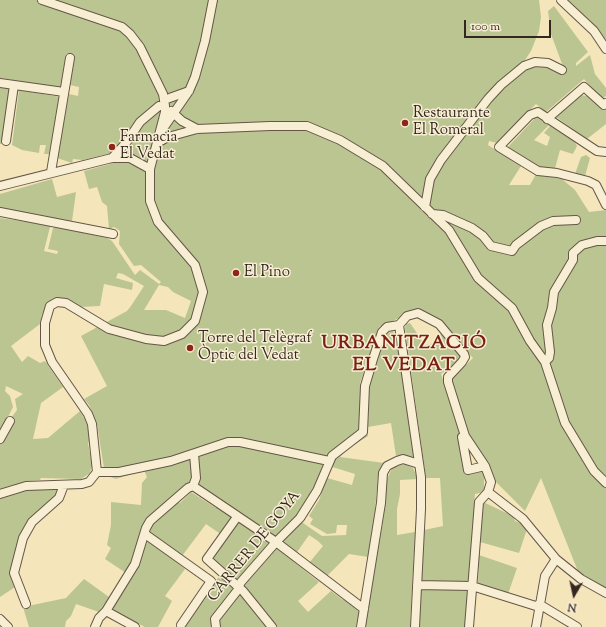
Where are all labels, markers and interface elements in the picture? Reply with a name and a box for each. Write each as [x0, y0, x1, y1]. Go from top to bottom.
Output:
scale bar [466, 12, 553, 38]
text: 100 m [471, 18, 500, 36]
place label: Restaurante El Romeral [413, 105, 490, 140]
marker: Restaurante El Romeral [400, 118, 410, 128]
place label: Farmacia El Vedat [120, 129, 177, 164]
marker: Farmacia El Vedat [107, 142, 117, 152]
place label: El Pino [244, 264, 290, 282]
marker: El Pino [231, 268, 241, 278]
place label: Torre del Telègraf Òptic del Vedat [198, 330, 312, 365]
district label: URBANITZACIÓ EL VEDAT [321, 334, 487, 378]
marker: Torre del Telègraf Òptic del Vedat [185, 343, 195, 353]
street label: CARRER DE GOYA [205, 488, 305, 606]
north arrow [554, 575, 594, 615]
text: N [567, 598, 578, 615]

